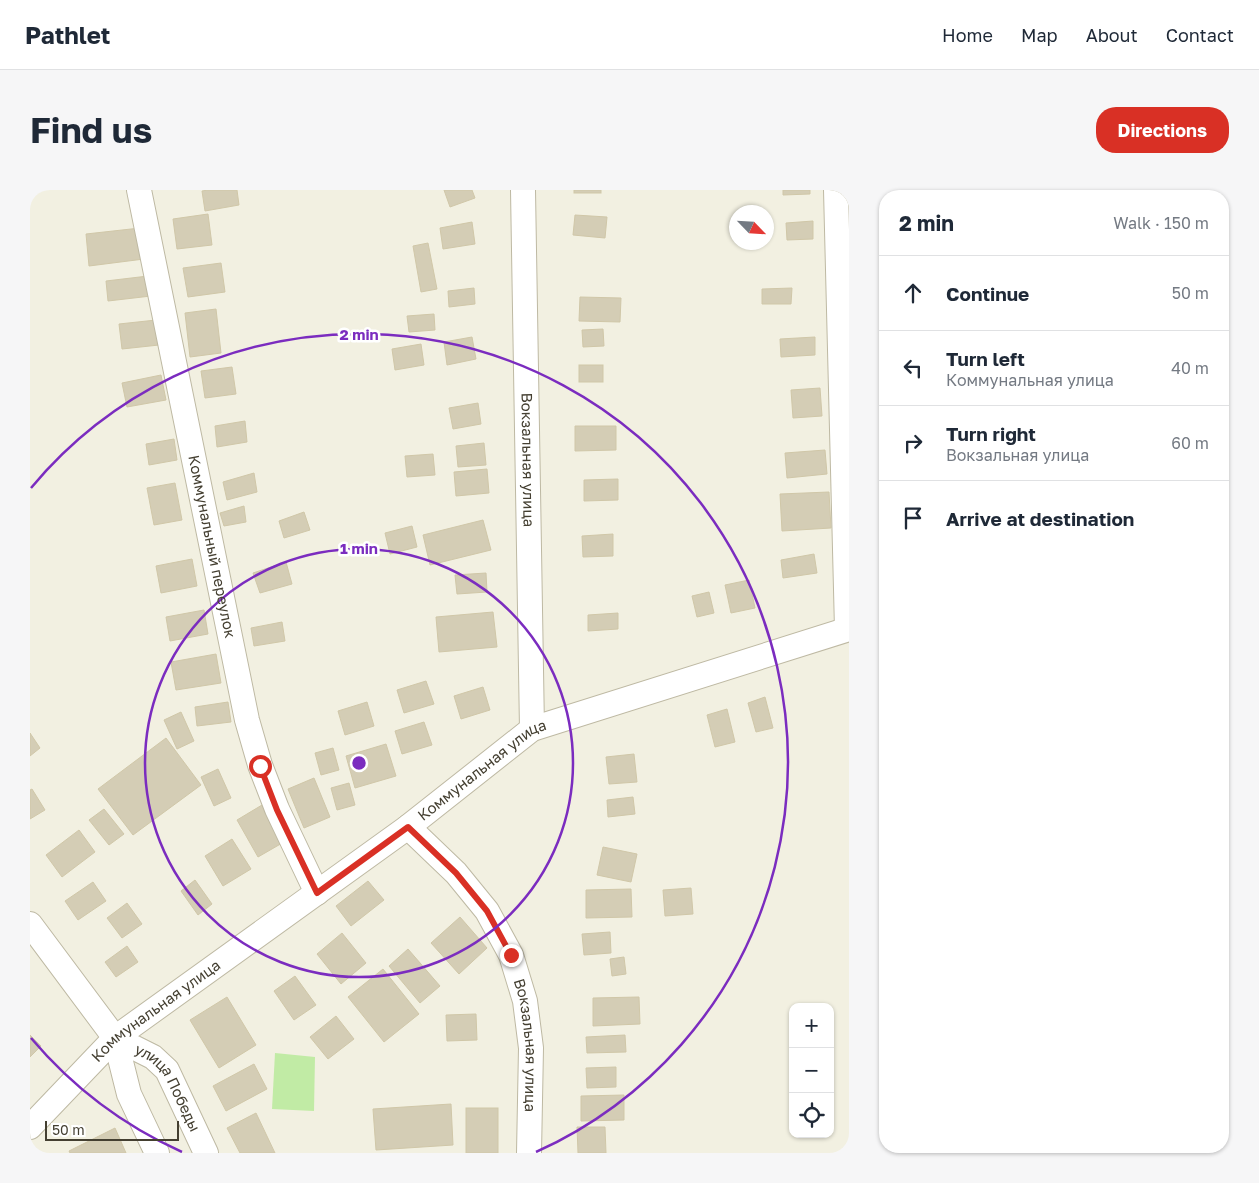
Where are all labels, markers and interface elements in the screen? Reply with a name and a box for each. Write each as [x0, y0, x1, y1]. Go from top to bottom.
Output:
text: Pathlet [25, 20, 110, 49]
text: Home [942, 24, 993, 46]
text: Map [1021, 24, 1058, 46]
text: About [1086, 24, 1138, 46]
text: Contact [1166, 24, 1234, 46]
button: Directions [1096, 107, 1229, 153]
text: Find us [30, 109, 152, 151]
north arrow [729, 205, 774, 250]
text: 2 min [899, 210, 954, 236]
text: Walk · 150 m [1113, 213, 1209, 233]
icon: ahead [899, 279, 927, 307]
text: Continue [946, 282, 1029, 305]
text: 50 m [1172, 283, 1209, 303]
text: 2 min [339, 325, 379, 343]
text: Turn left [946, 347, 1025, 370]
icon: left [899, 354, 927, 382]
text: 40 m [1171, 358, 1209, 378]
text: Коммунальная улица [946, 370, 1114, 390]
street label: Вокзальная улица [518, 393, 539, 527]
text: Turn right [946, 422, 1036, 445]
icon: right [899, 429, 927, 457]
text: 60 m [1171, 433, 1209, 453]
text: Вокзальная улица [946, 445, 1089, 465]
street label: Коммунальный переулок [185, 453, 240, 640]
icon: arrive [899, 504, 927, 532]
text: Arrive at destination [946, 507, 1134, 530]
text: 1 min [340, 539, 378, 557]
street label: Коммунальная улица [414, 715, 548, 824]
centre of rings [350, 754, 368, 772]
route start [249, 755, 272, 778]
route end [500, 944, 523, 967]
street label: Коммунальная улица [87, 955, 223, 1065]
street label: Вокзальная улица [511, 976, 541, 1112]
map controls [789, 1003, 834, 1138]
button: + [789, 1003, 834, 1048]
street label: улица Победы [132, 1039, 205, 1134]
button: − [789, 1048, 834, 1093]
button: locate [789, 1093, 834, 1138]
scale bar [45, 1118, 179, 1141]
text: 50 m [52, 1121, 85, 1138]

